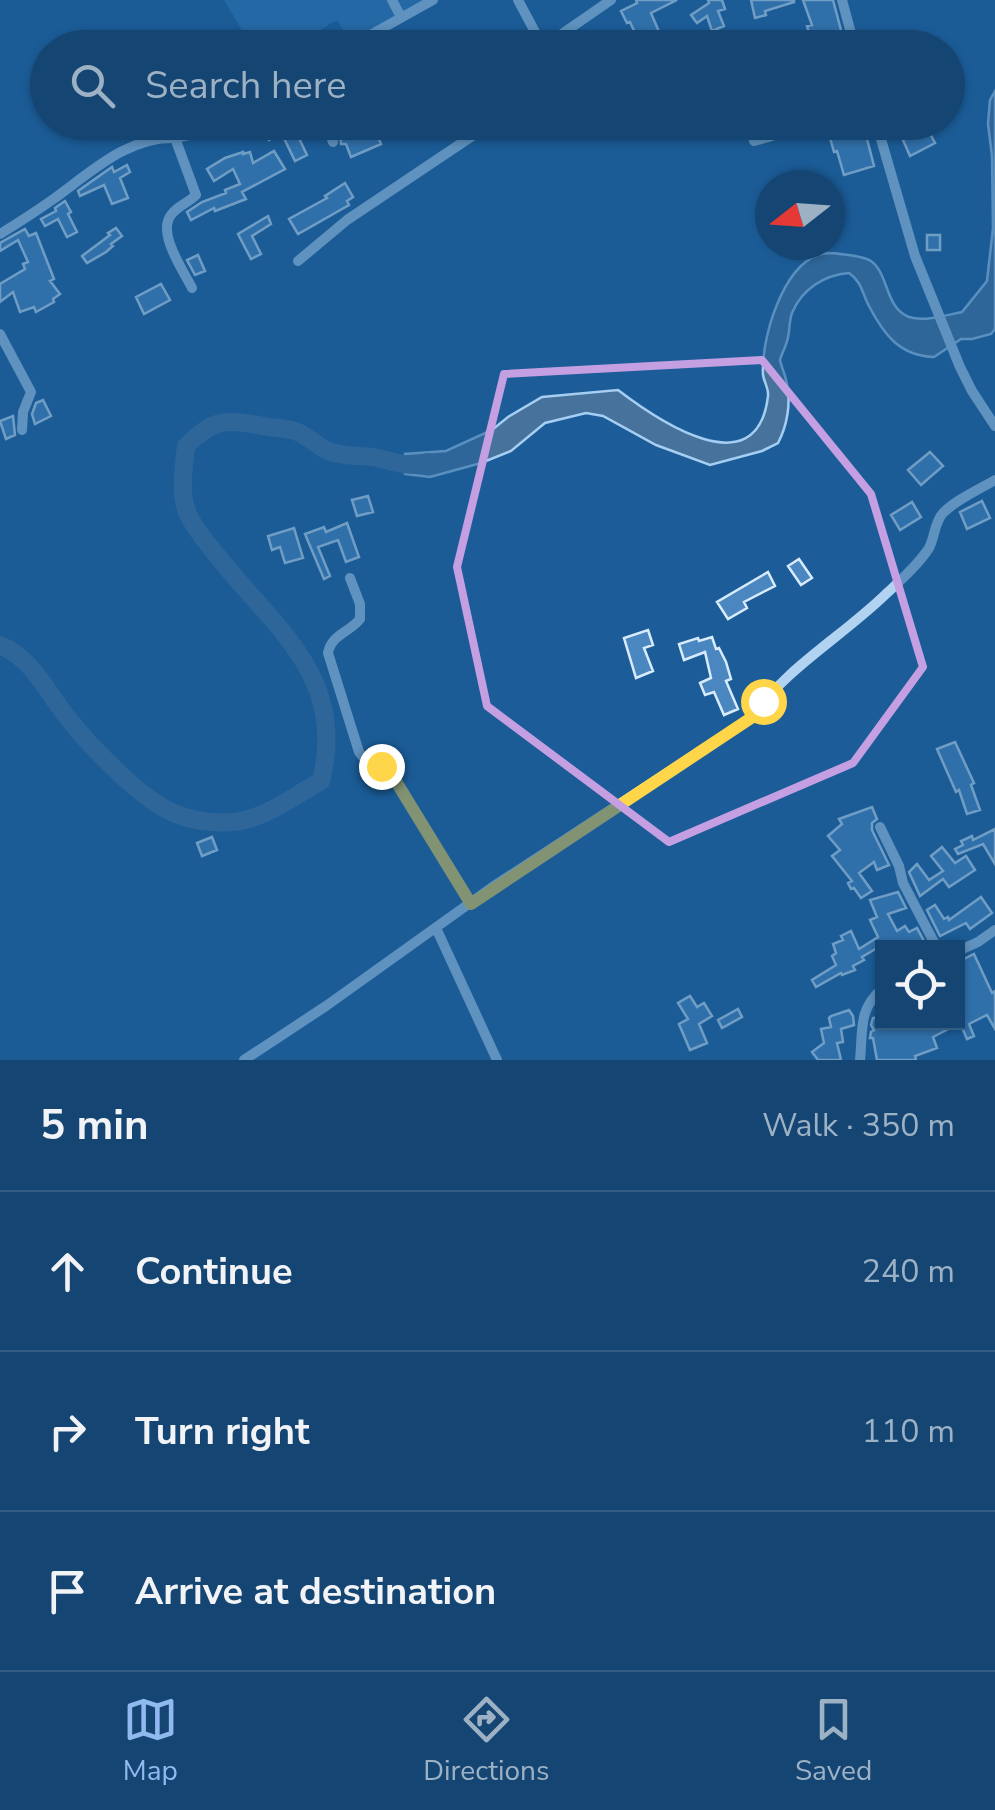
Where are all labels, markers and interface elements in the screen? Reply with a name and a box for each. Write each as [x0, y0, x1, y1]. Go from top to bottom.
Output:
search box [30, 30, 965, 140]
icon: search [65, 58, 120, 113]
text: Search here [145, 60, 346, 111]
north arrow [755, 170, 845, 260]
route start [741, 679, 787, 725]
route end [359, 744, 405, 790]
map controls [875, 940, 965, 1030]
button: locate [875, 940, 965, 1030]
text: 5 min [40, 1097, 149, 1154]
text: Walk · 350 m [762, 1104, 955, 1147]
icon: ahead [40, 1244, 95, 1299]
text: Continue [135, 1246, 293, 1297]
text: 240 m [862, 1250, 955, 1293]
icon: right [40, 1404, 95, 1459]
text: Turn right [135, 1406, 310, 1457]
text: 110 m [862, 1410, 955, 1453]
icon: arrive [40, 1564, 95, 1619]
text: Arrive at destination [135, 1566, 496, 1617]
tab: Map [123, 1692, 178, 1790]
tab: Directions [423, 1692, 549, 1790]
tab: Saved [795, 1692, 872, 1790]

